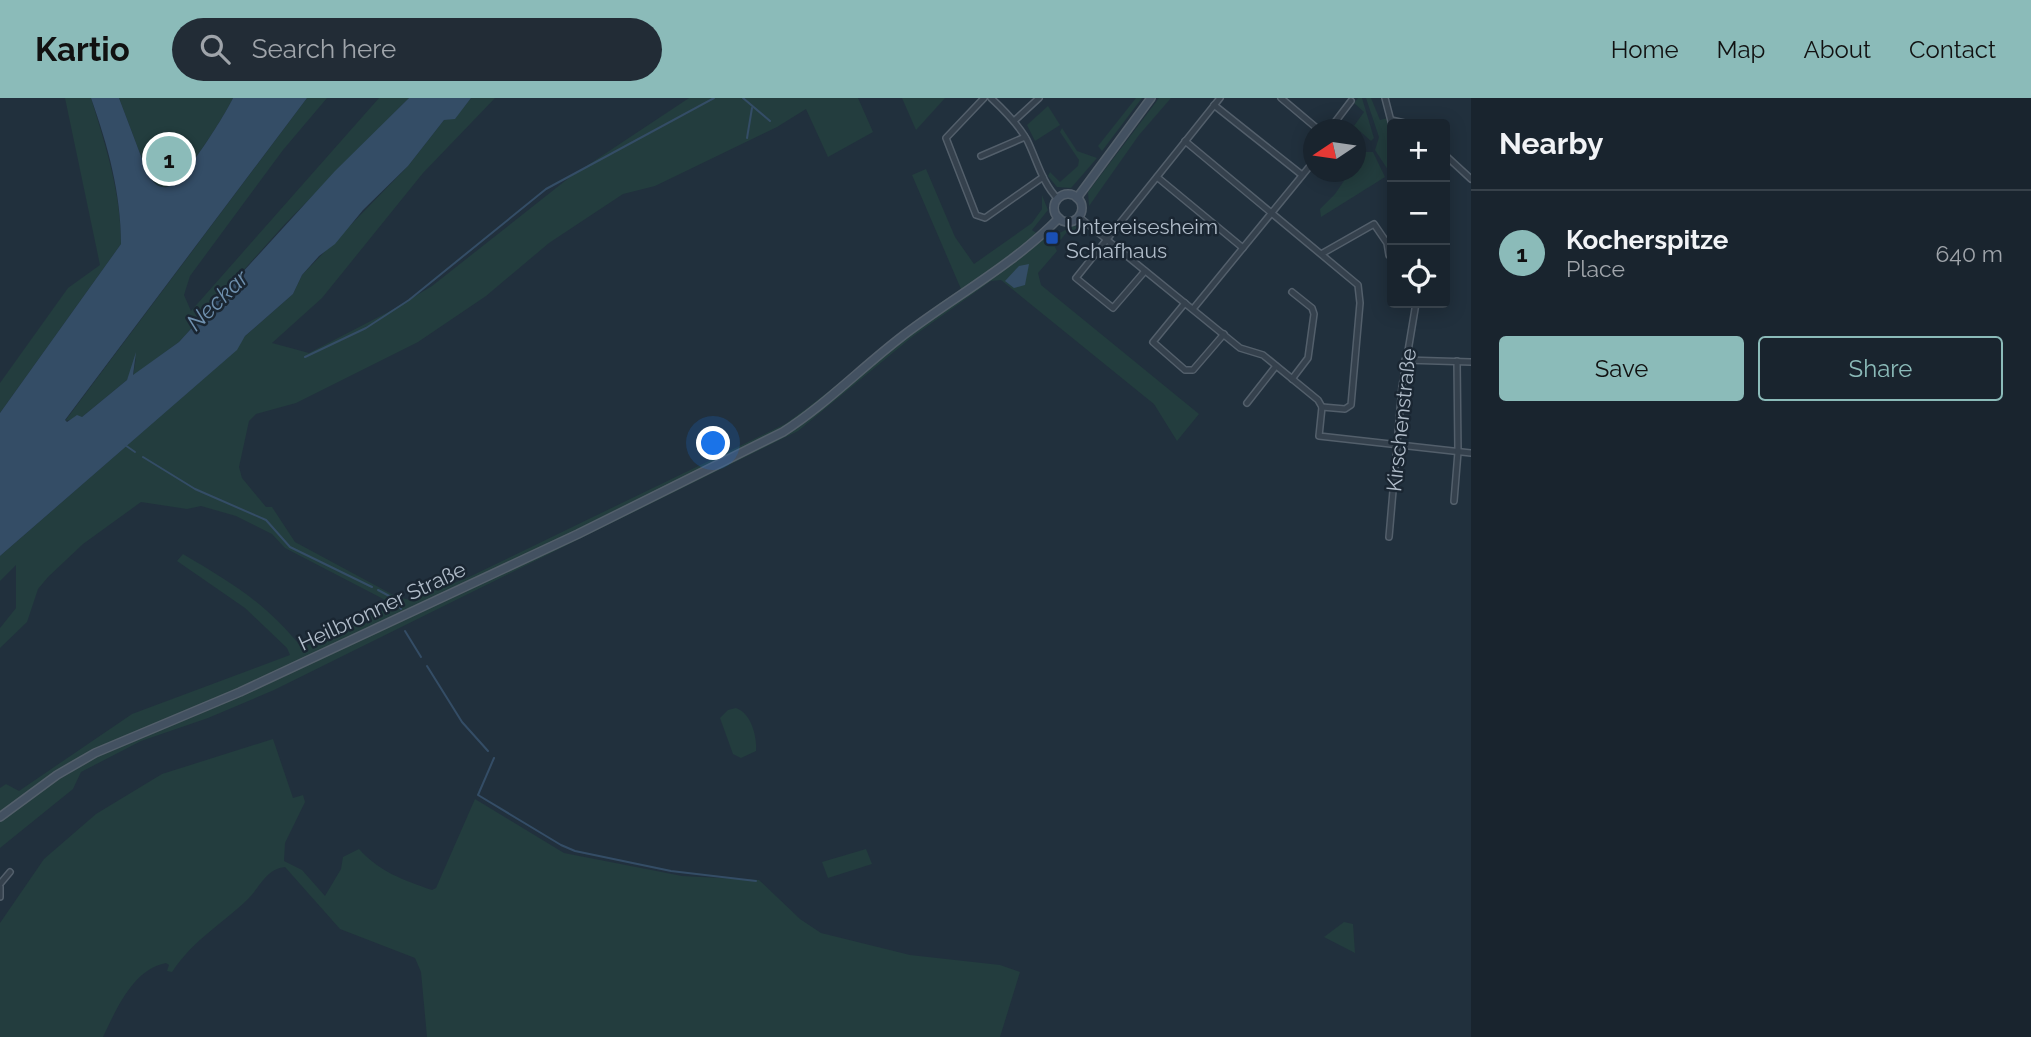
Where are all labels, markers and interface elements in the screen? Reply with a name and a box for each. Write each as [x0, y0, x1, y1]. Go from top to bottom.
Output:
search box [172, 18, 662, 81]
text: Kartio [35, 30, 130, 69]
icon: search [196, 30, 234, 68]
text: Search here [252, 34, 396, 64]
text: Home [1611, 35, 1679, 64]
text: Map [1717, 35, 1765, 64]
text: About [1803, 35, 1871, 64]
text: Contact [1909, 35, 1996, 64]
north arrow [1303, 119, 1366, 182]
map controls [1387, 119, 1450, 308]
button: + [1387, 119, 1450, 182]
text: Nearby [1499, 126, 1603, 161]
pin: 1 [146, 133, 192, 185]
button: − [1387, 182, 1450, 245]
place label: Untereisesheim Schafhaus [1066, 214, 1218, 263]
text: Kocherspitze [1566, 225, 1728, 255]
marker: Untereisesheim Schafhaus [1044, 230, 1060, 246]
text: 1 [1516, 240, 1528, 267]
text: 640 m [1935, 240, 2003, 267]
button: locate [1387, 245, 1450, 308]
text: Place [1566, 255, 1625, 282]
water label: Neckar [181, 263, 254, 336]
button: Save [1499, 336, 1744, 401]
button: Share [1758, 336, 2003, 401]
street label: Kirschenstraße [1381, 347, 1421, 493]
your location [696, 426, 730, 460]
street label: Heilbronner Straße [294, 556, 470, 656]

